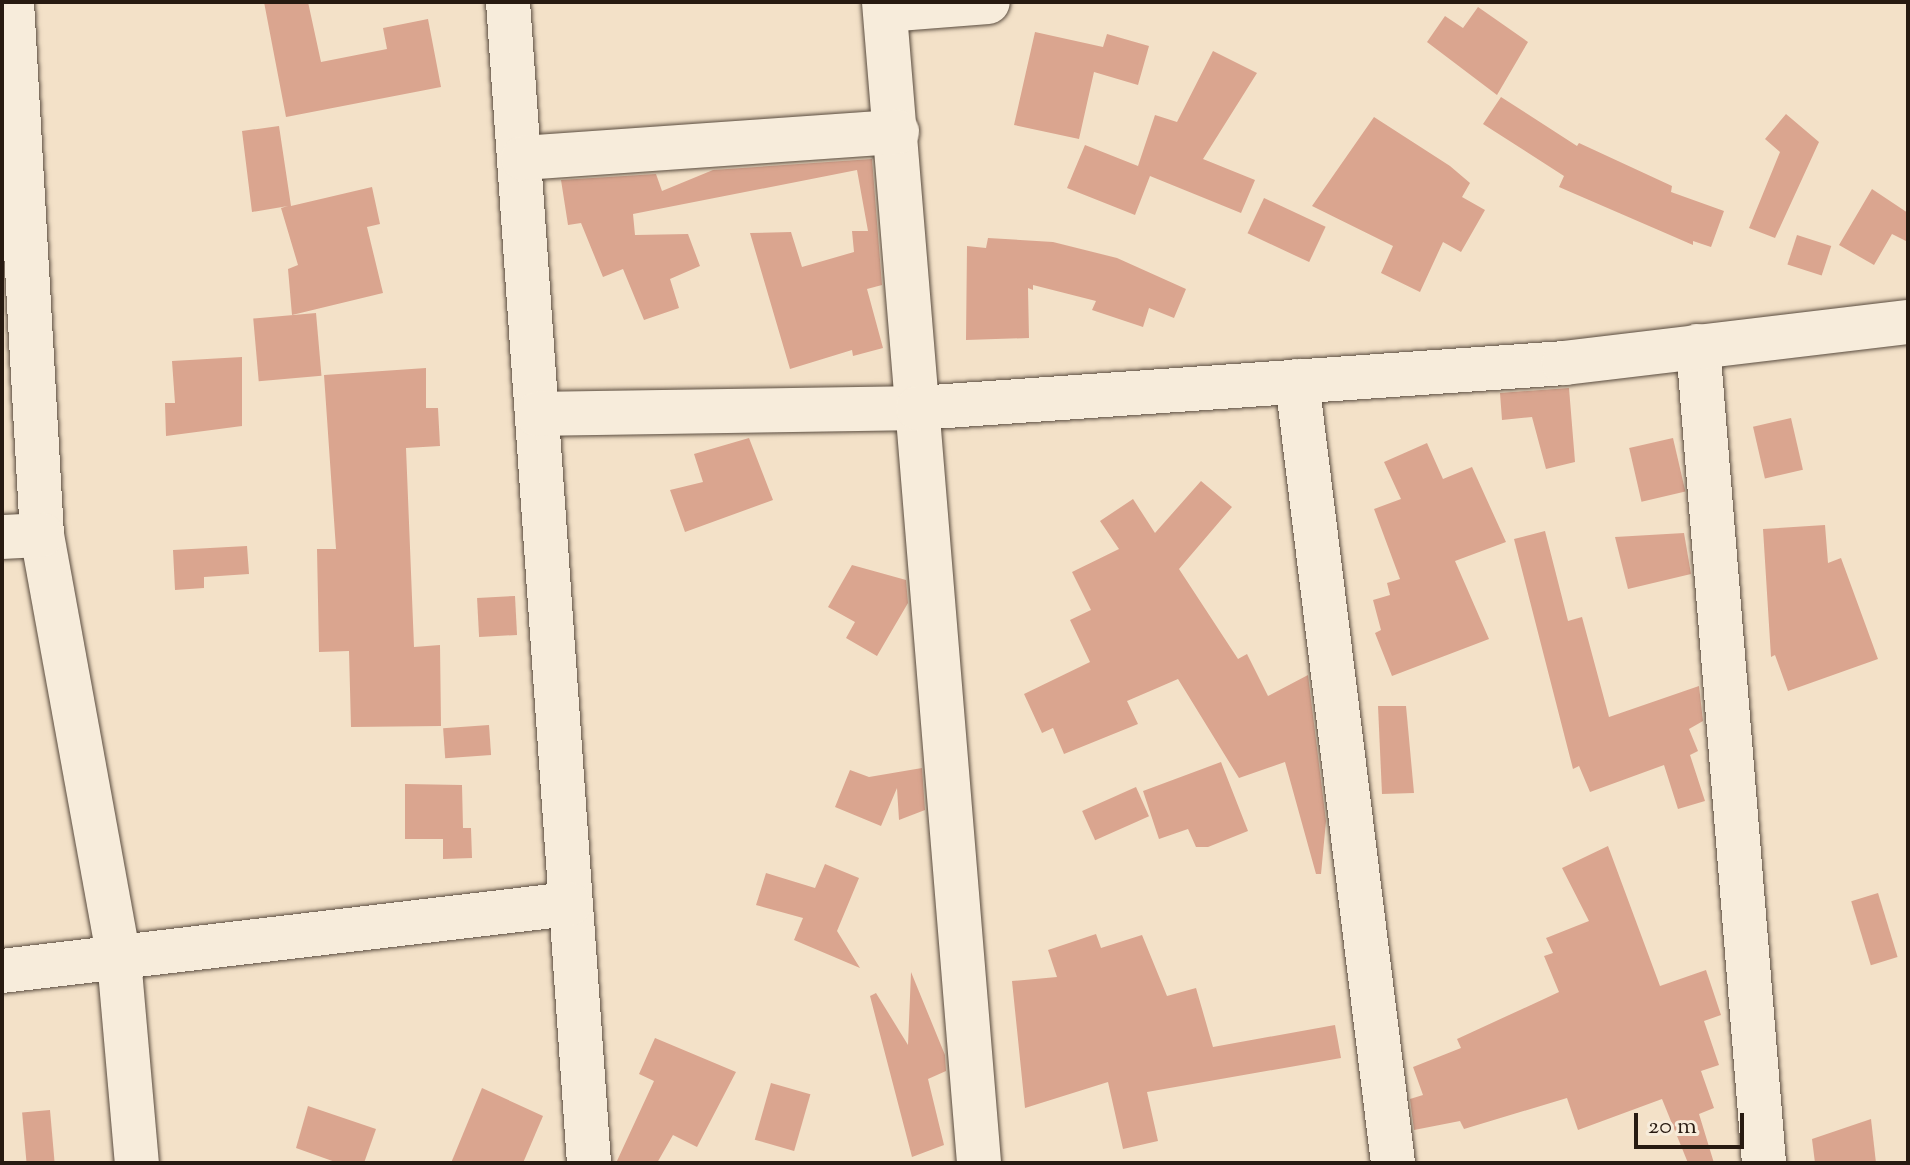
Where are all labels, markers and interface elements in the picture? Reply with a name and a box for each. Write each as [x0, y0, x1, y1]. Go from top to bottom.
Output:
scale bar [1638, 1097, 1748, 1147]
text: 20 m [1648, 1110, 1697, 1144]

